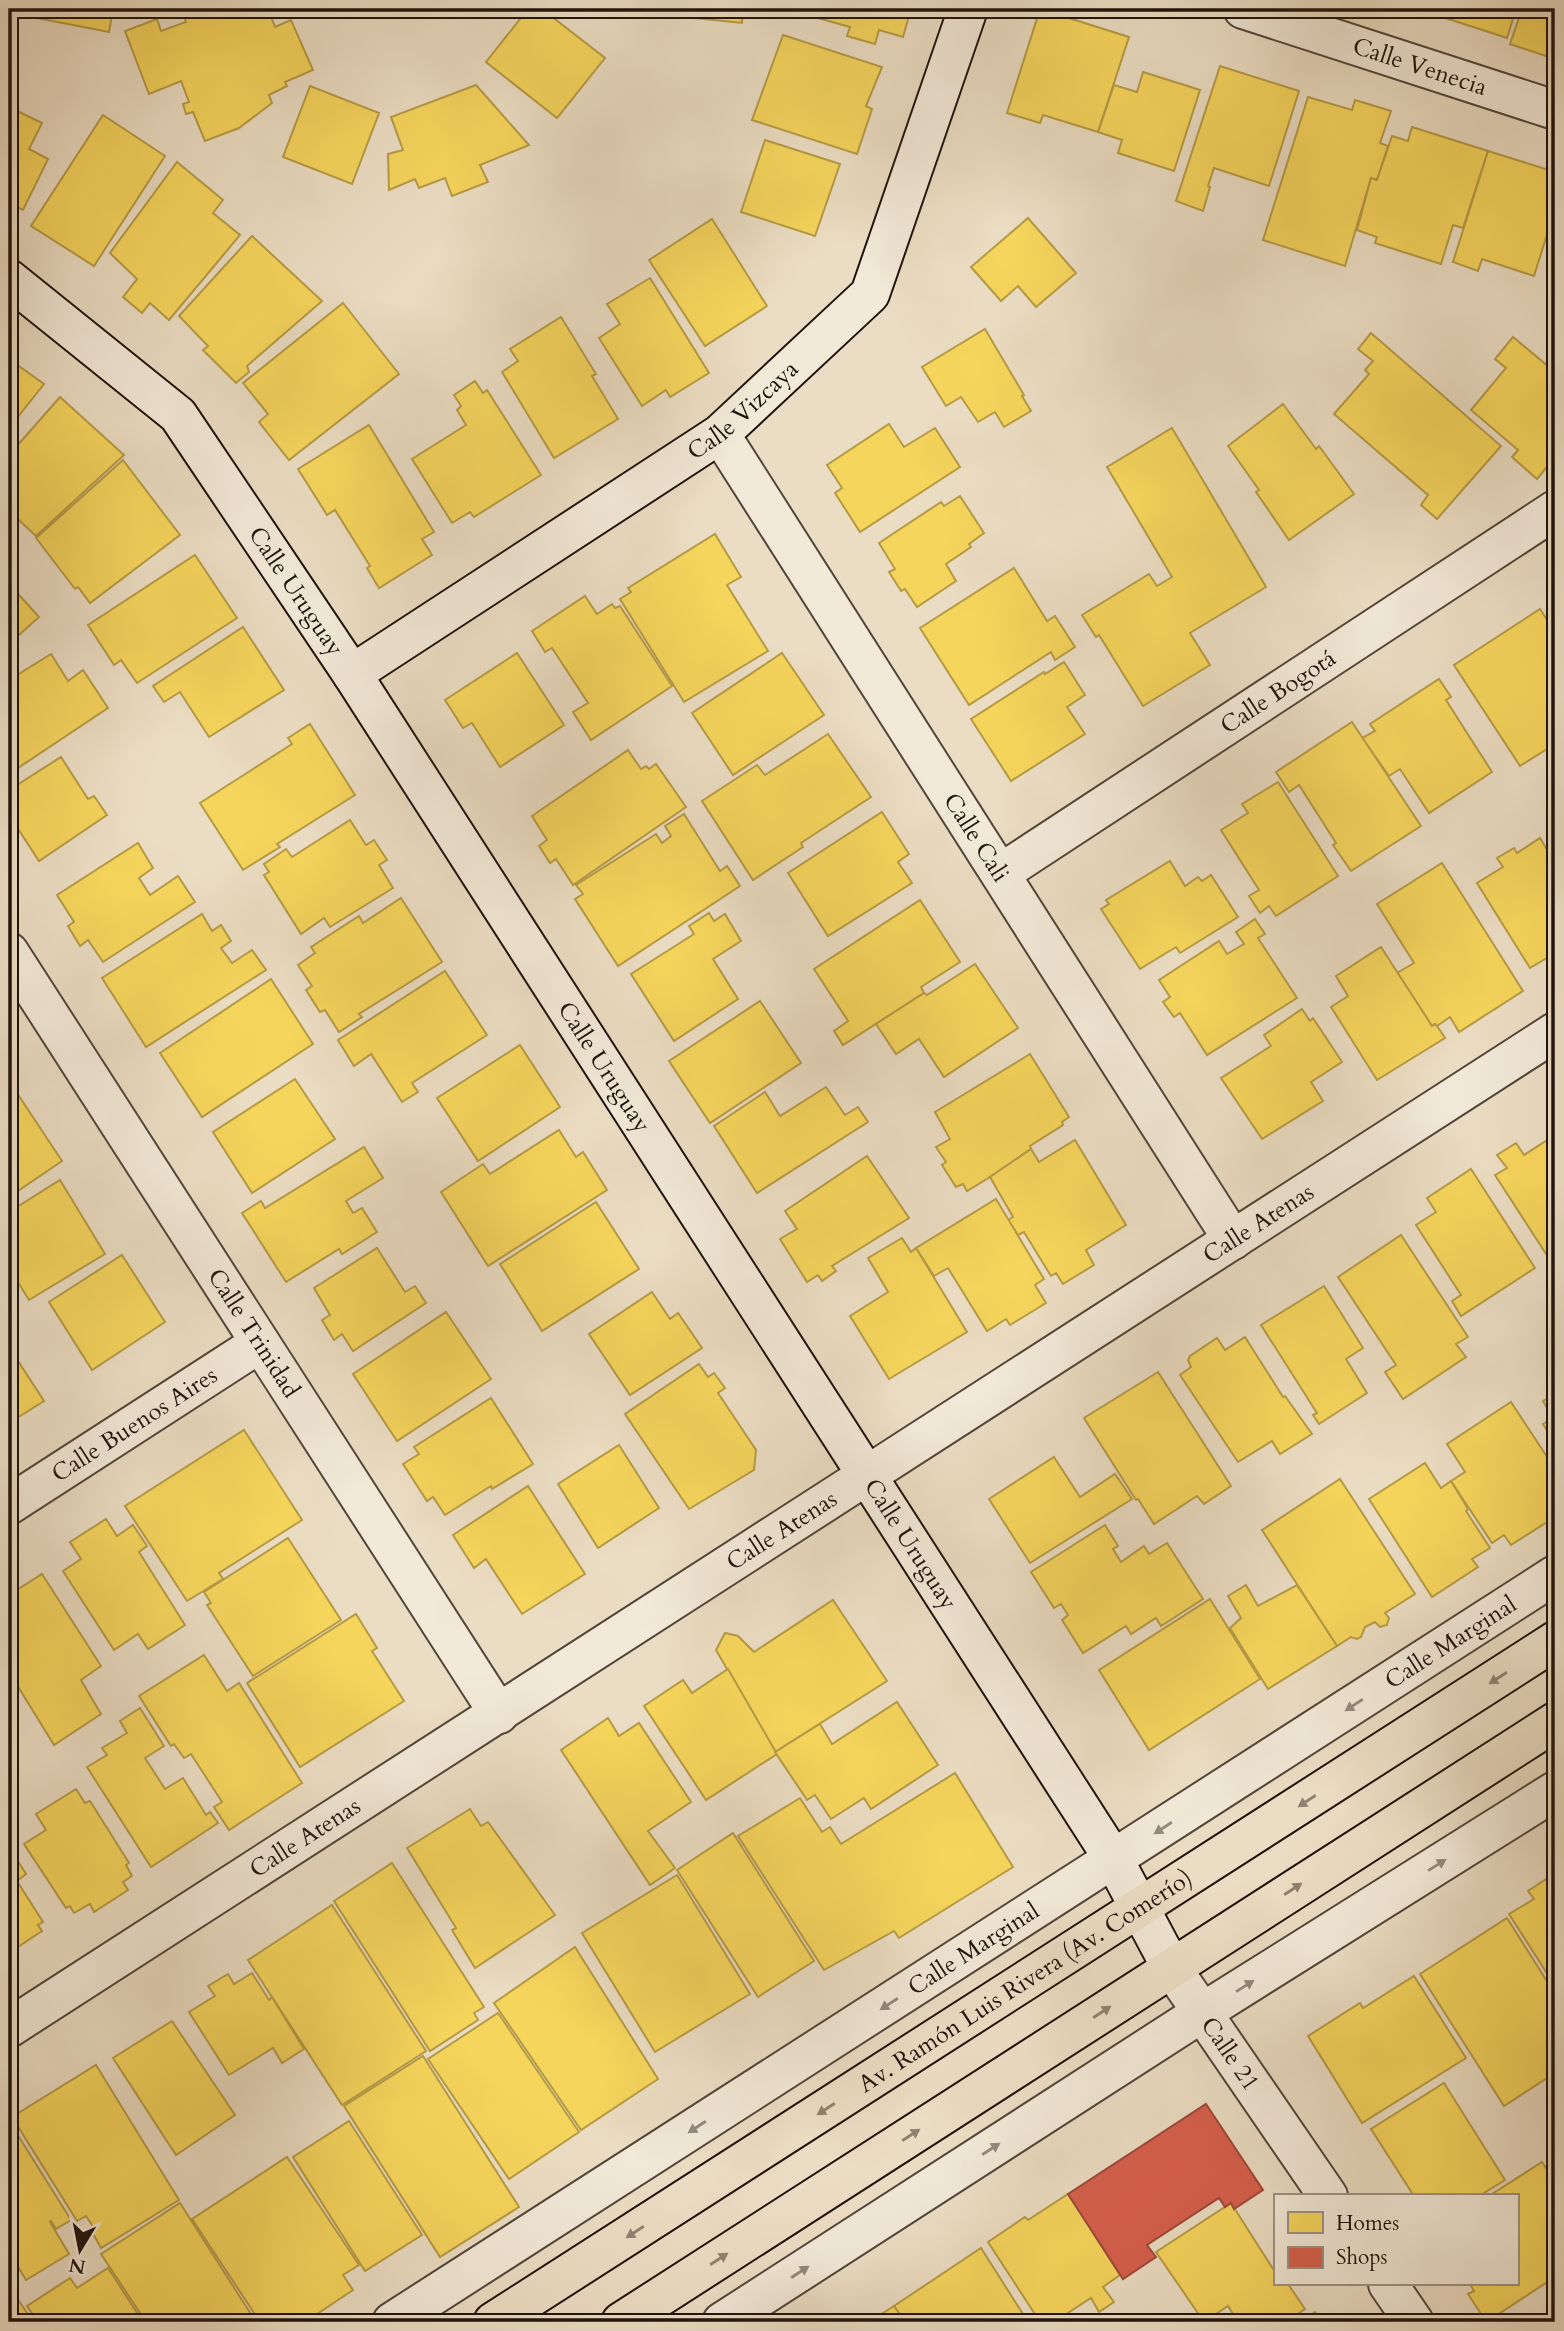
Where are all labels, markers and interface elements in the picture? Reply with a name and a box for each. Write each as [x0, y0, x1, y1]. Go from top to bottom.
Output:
street label: Calle Venecia [1349, 29, 1492, 104]
street label: Calle Vizcaya [681, 352, 806, 468]
street label: Calle Uruguay [241, 520, 352, 663]
street label: Calle Bogotá [1214, 641, 1343, 742]
street label: Calle Cali [936, 786, 1018, 888]
street label: Calle Uruguay [550, 995, 659, 1139]
street label: Calle Atenas [1196, 1175, 1320, 1271]
street label: Calle Trinidad [200, 1262, 308, 1404]
street label: Calle Buenos Aires [45, 1358, 224, 1490]
street label: Calle Uruguay [857, 1472, 965, 1616]
street label: Calle Atenas [720, 1482, 843, 1578]
street label: Calle Marginal [1378, 1588, 1523, 1697]
one-way arrow [1488, 1671, 1508, 1684]
one-way arrow [1344, 1698, 1364, 1711]
street label: Calle Atenas [243, 1789, 367, 1885]
one-way arrow [1297, 1794, 1316, 1807]
one-way arrow [1153, 1822, 1173, 1835]
one-way arrow [1428, 1859, 1447, 1872]
street label: Av. Ramón Luis Rivera (Av. Comerío) [851, 1861, 1199, 2100]
one-way arrow [1284, 1882, 1302, 1896]
street label: Calle Marginal [901, 1894, 1046, 2003]
one-way arrow [1235, 1980, 1254, 1993]
one-way arrow [880, 1997, 898, 2011]
one-way arrow [1092, 2005, 1111, 2018]
street label: Calle 21 [1193, 2010, 1267, 2097]
one-way arrow [817, 2102, 836, 2115]
one-way arrow [688, 2120, 707, 2133]
one-way arrow [901, 2129, 920, 2142]
one-way arrow [982, 2142, 1001, 2155]
legend [1274, 2194, 1518, 2286]
text: Homes [1336, 2209, 1399, 2238]
north arrow [46, 2216, 116, 2286]
one-way arrow [625, 2225, 645, 2238]
text: Shops [1336, 2243, 1388, 2272]
text: N [66, 2251, 88, 2280]
one-way arrow [710, 2252, 729, 2265]
one-way arrow [791, 2266, 810, 2279]

